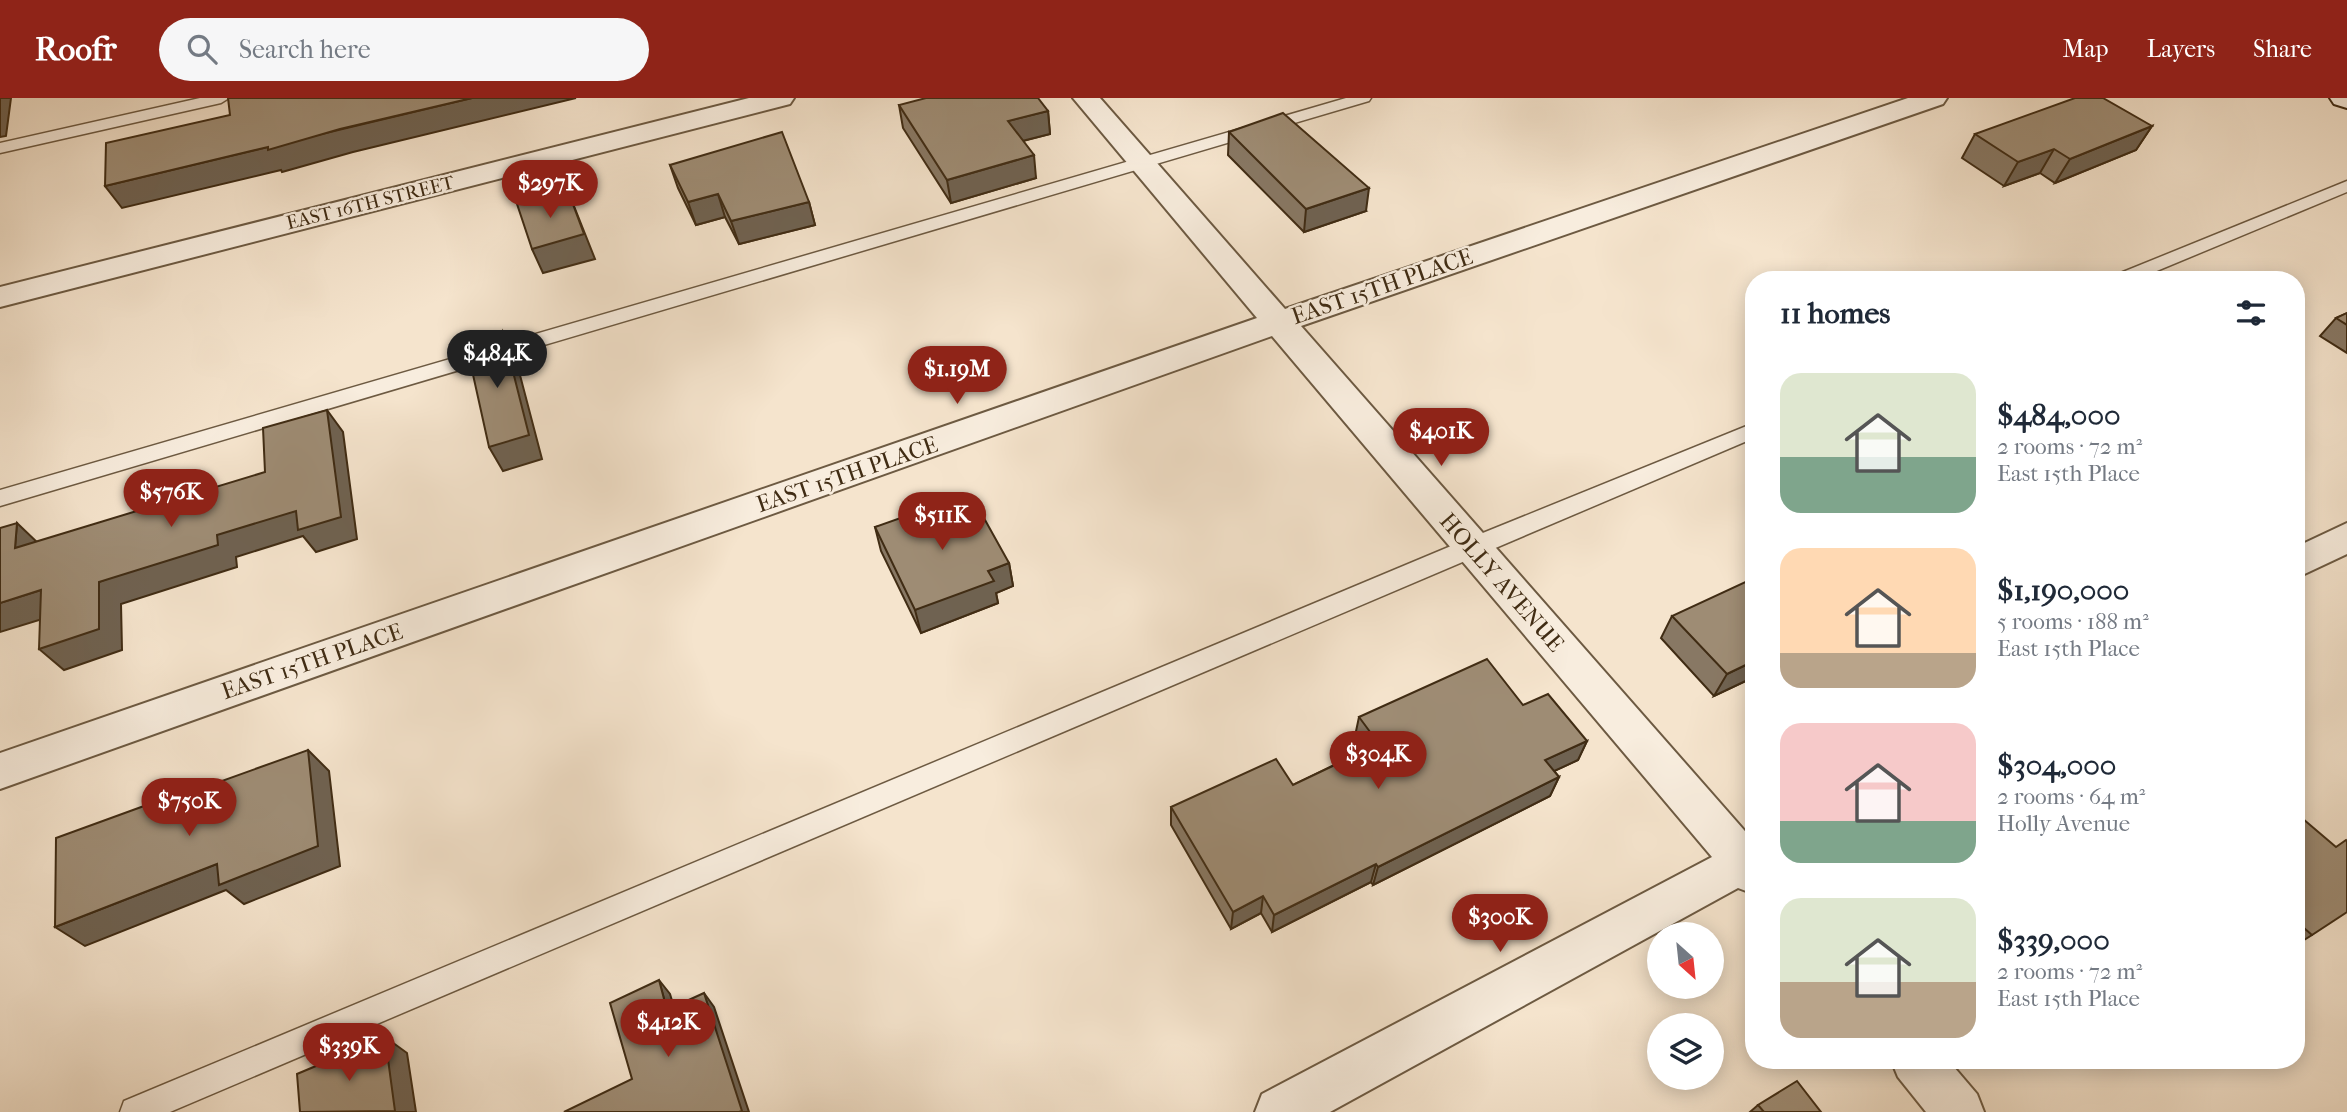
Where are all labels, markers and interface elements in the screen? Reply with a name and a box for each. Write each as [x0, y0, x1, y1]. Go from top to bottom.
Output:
search box [159, 18, 649, 81]
text: Roofr [35, 30, 117, 69]
icon: search [183, 30, 221, 68]
text: Search here [239, 34, 371, 65]
text: Map [2063, 35, 2109, 63]
text: Layers [2147, 35, 2215, 63]
text: Share [2253, 35, 2312, 63]
pin: $297K [501, 160, 599, 220]
text: $297K [518, 169, 582, 196]
street label: EAST 16TH STREET [284, 171, 456, 234]
street label: EAST 15TH PLACE [1288, 243, 1476, 330]
icon: filters [2232, 294, 2270, 332]
text: 11 homes [1780, 296, 1890, 331]
pin: $484K [448, 330, 546, 390]
text: $484K [463, 339, 531, 366]
pin: $1.19M [900, 346, 1014, 406]
text: $1.19M [924, 355, 990, 382]
text: $484,000 [1997, 398, 2121, 433]
icon: home [1836, 401, 1920, 485]
pin: $401K [1392, 408, 1490, 468]
text: $401K [1409, 417, 1473, 444]
street label: EAST 15TH PLACE [753, 431, 941, 518]
text: 2 rooms · 72 m² [1997, 433, 2142, 460]
text: East 15th Place [1997, 460, 2140, 487]
pin: $576K [122, 470, 220, 529]
text: $576K [140, 478, 202, 505]
pin: $511K [893, 492, 991, 552]
text: $511K [914, 501, 970, 528]
street label: HOLLY AVENUE [1434, 507, 1569, 657]
text: $1,190,000 [1997, 573, 2129, 608]
icon: home [1836, 576, 1920, 660]
text: 5 rooms · 188 m² [1997, 608, 2149, 635]
street label: EAST 15TH PLACE [218, 618, 406, 705]
text: East 15th Place [1997, 635, 2140, 662]
pin: $304K [1329, 732, 1427, 791]
text: $304K [1346, 740, 1410, 767]
text: $304,000 [1997, 748, 2116, 783]
icon: home [1836, 751, 1920, 835]
pin: $750K [140, 778, 238, 838]
text: 2 rooms · 64 m² [1997, 783, 2145, 810]
text: $750K [157, 787, 221, 814]
text: Holly Avenue [1997, 810, 2130, 837]
pin: $300K [1451, 894, 1549, 954]
text: $300K [1468, 903, 1532, 930]
north arrow [1647, 922, 1724, 999]
map controls [1647, 922, 1724, 1090]
text: $339,000 [1997, 923, 2110, 958]
icon: home [1836, 926, 1920, 1010]
text: 2 rooms · 72 m² [1997, 958, 2142, 985]
text: East 15th Place [1997, 985, 2140, 1012]
pin: $412K [619, 1000, 717, 1059]
text: $412K [637, 1008, 700, 1035]
button: layers [1647, 1013, 1724, 1090]
pin: $339K [300, 1024, 398, 1083]
text: $339K [319, 1032, 379, 1059]

